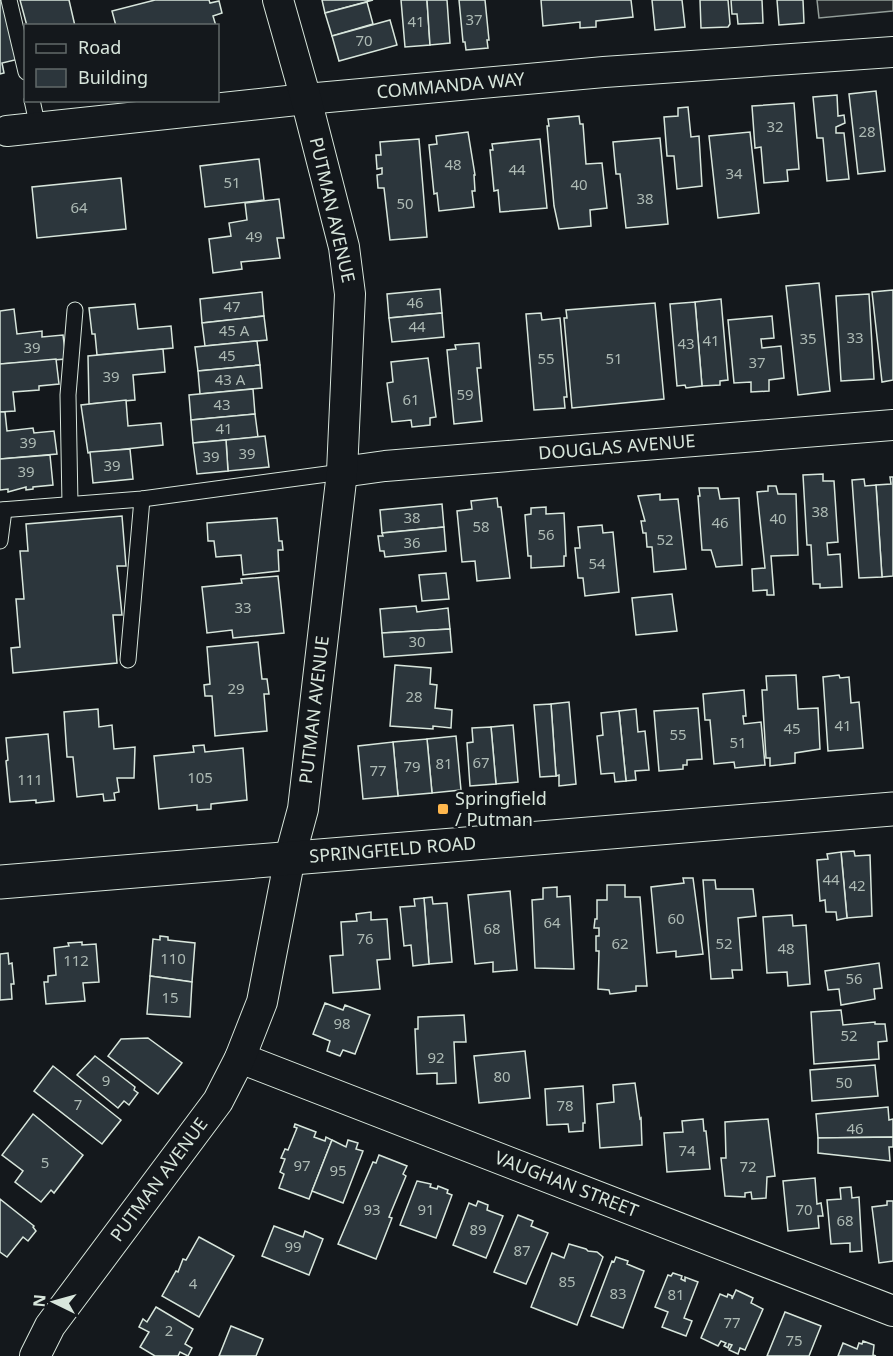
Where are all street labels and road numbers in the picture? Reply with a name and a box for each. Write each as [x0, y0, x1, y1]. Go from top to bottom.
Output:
street label: COMMANDA WAY [376, 66, 526, 104]
street label: PUTMAN AVENUE [305, 135, 361, 285]
street label: DOUGLAS AVENUE [537, 428, 696, 465]
street label: PUTMAN AVENUE [293, 634, 334, 785]
street label: SPRINGFIELD ROAD [308, 830, 477, 868]
street label: PUTMAN AVENUE [104, 1112, 212, 1246]
street label: VAUGHAN STREET [491, 1145, 642, 1222]

